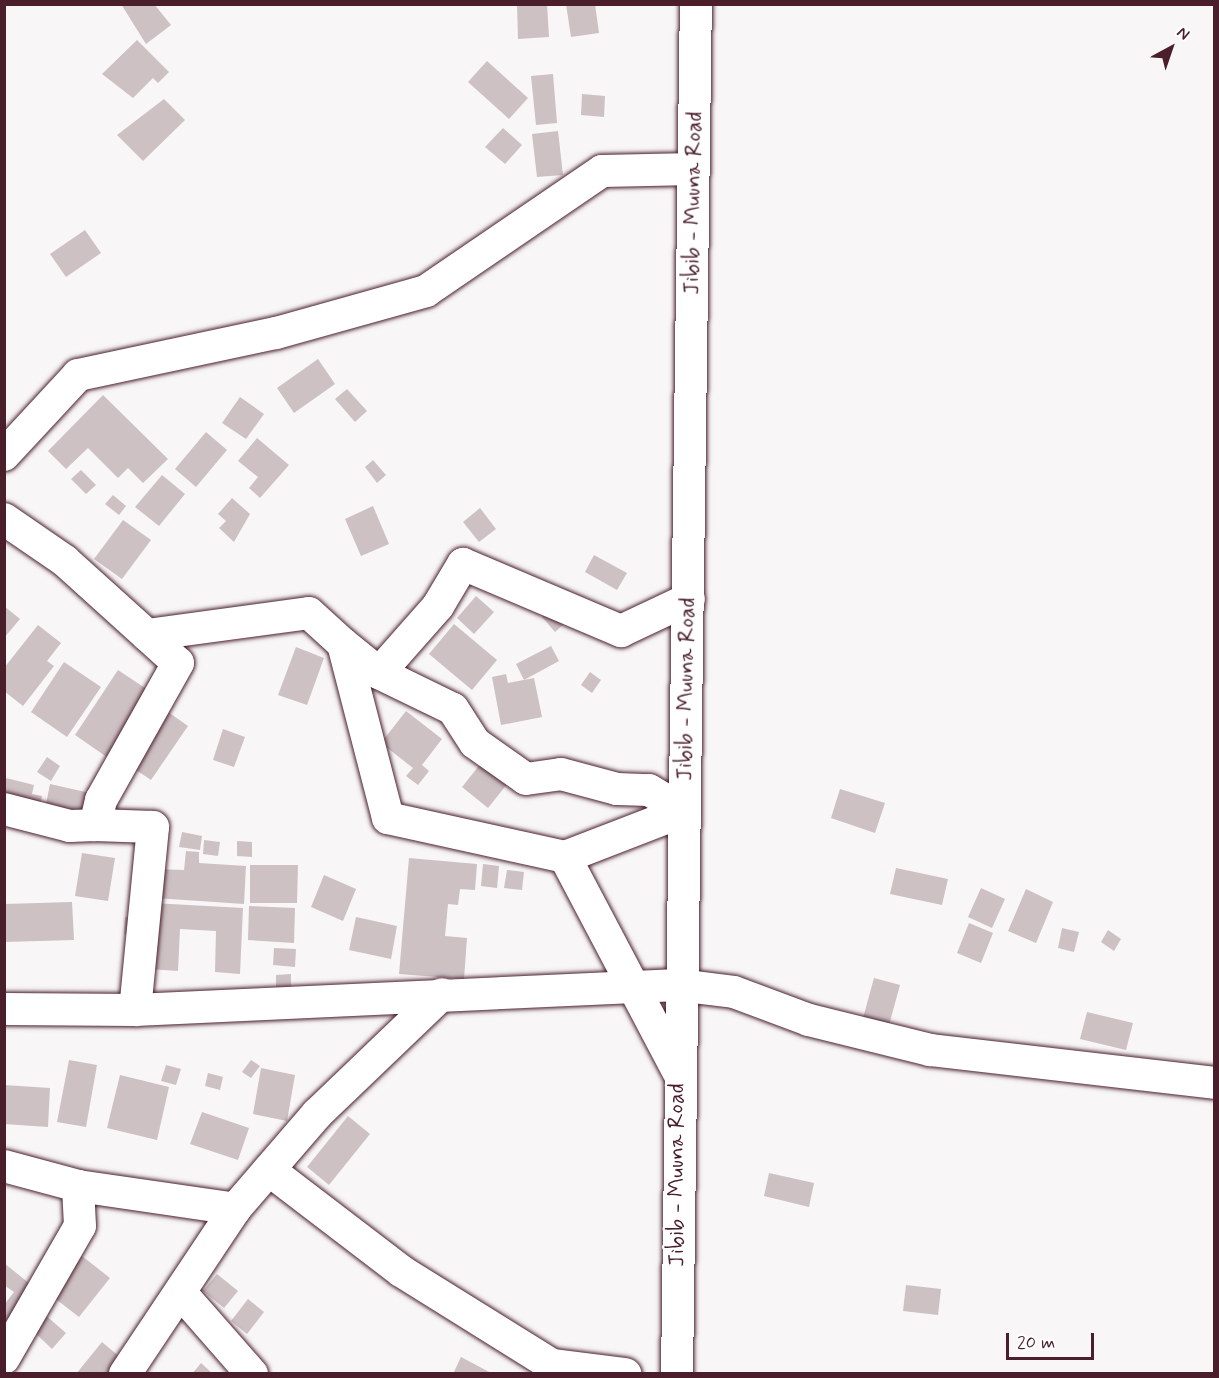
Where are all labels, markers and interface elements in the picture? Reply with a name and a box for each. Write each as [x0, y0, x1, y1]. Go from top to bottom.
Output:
north arrow [1141, 18, 1201, 78]
text: N [1172, 22, 1194, 45]
street label: Jibib - Muuna Road [679, 112, 709, 294]
street label: Jibib - Muuna Road [672, 598, 702, 780]
street label: Jibib - Muuna Road [665, 1084, 691, 1266]
scale bar [1009, 1321, 1098, 1359]
text: 20 m [1017, 1331, 1055, 1355]

